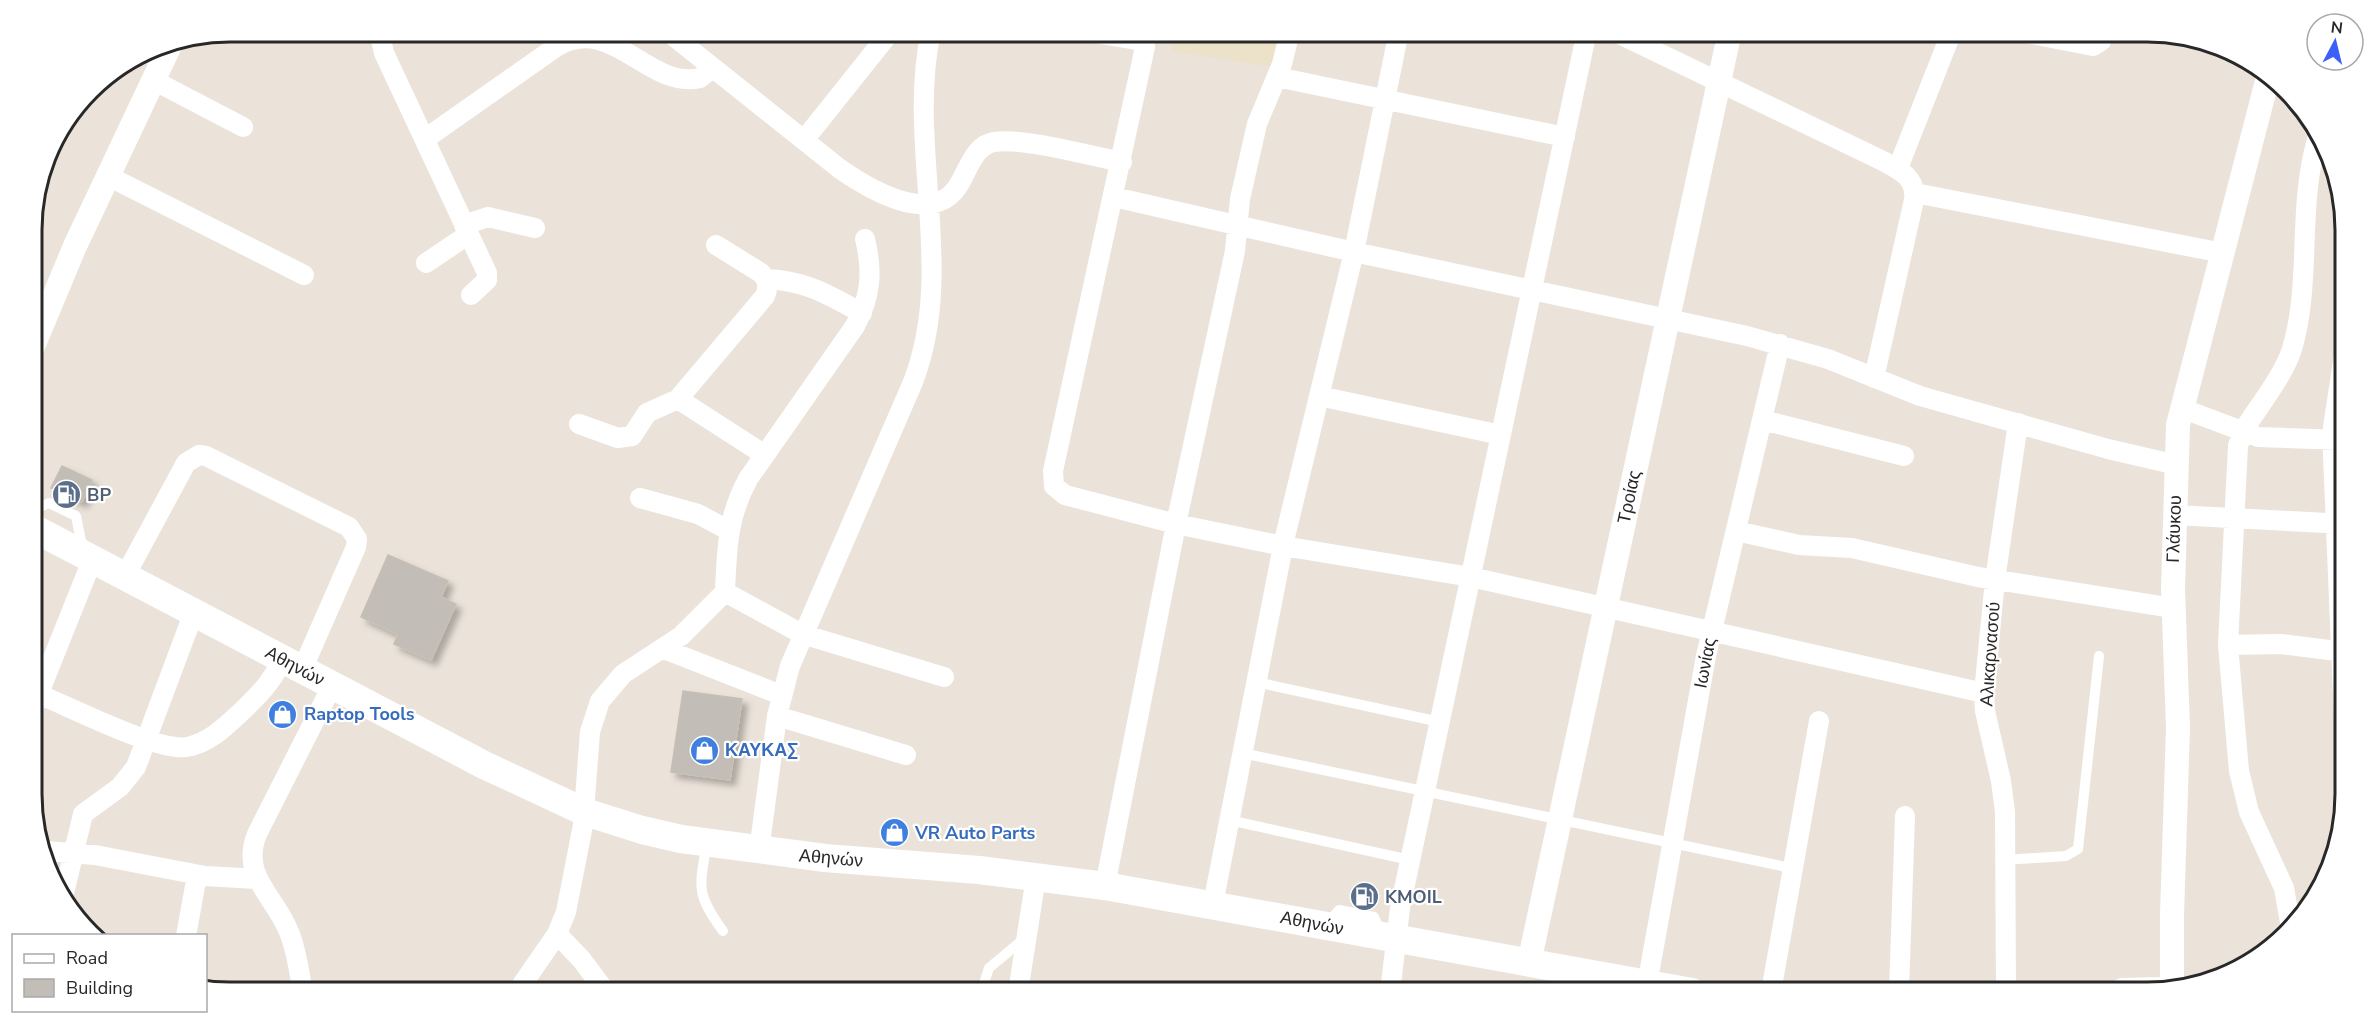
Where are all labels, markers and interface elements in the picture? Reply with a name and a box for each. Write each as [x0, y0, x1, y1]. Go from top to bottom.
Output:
north arrow [2305, 12, 2365, 72]
text: N [2329, 16, 2344, 40]
street label: Τροίας [1612, 468, 1646, 526]
fuel station icon: BP [50, 479, 82, 511]
place label: BP [87, 483, 111, 507]
street label: Γλάυκου [2161, 495, 2187, 563]
street label: Αλικαρνασού [1974, 601, 2006, 707]
street label: Ιωνίας [1688, 635, 1722, 690]
street label: Αθηνών [261, 640, 329, 692]
shop icon: Raptop Tools [267, 698, 299, 730]
place label: Raptop Tools [304, 702, 415, 726]
shop icon: ΚΑΥΚΑΣ [688, 734, 720, 766]
place label: ΚΑΥΚΑΣ [725, 738, 798, 762]
shop icon: VR Auto Parts [878, 817, 910, 849]
place label: VR Auto Parts [914, 821, 1036, 845]
street label: Αθηνών [798, 843, 864, 873]
fuel station icon: KMOIL [1348, 881, 1380, 913]
place label: KMOIL [1385, 885, 1442, 909]
street label: Αθηνών [1278, 905, 1346, 941]
legend [12, 934, 207, 1012]
text: Road [66, 946, 108, 970]
text: Building [66, 976, 133, 1000]

